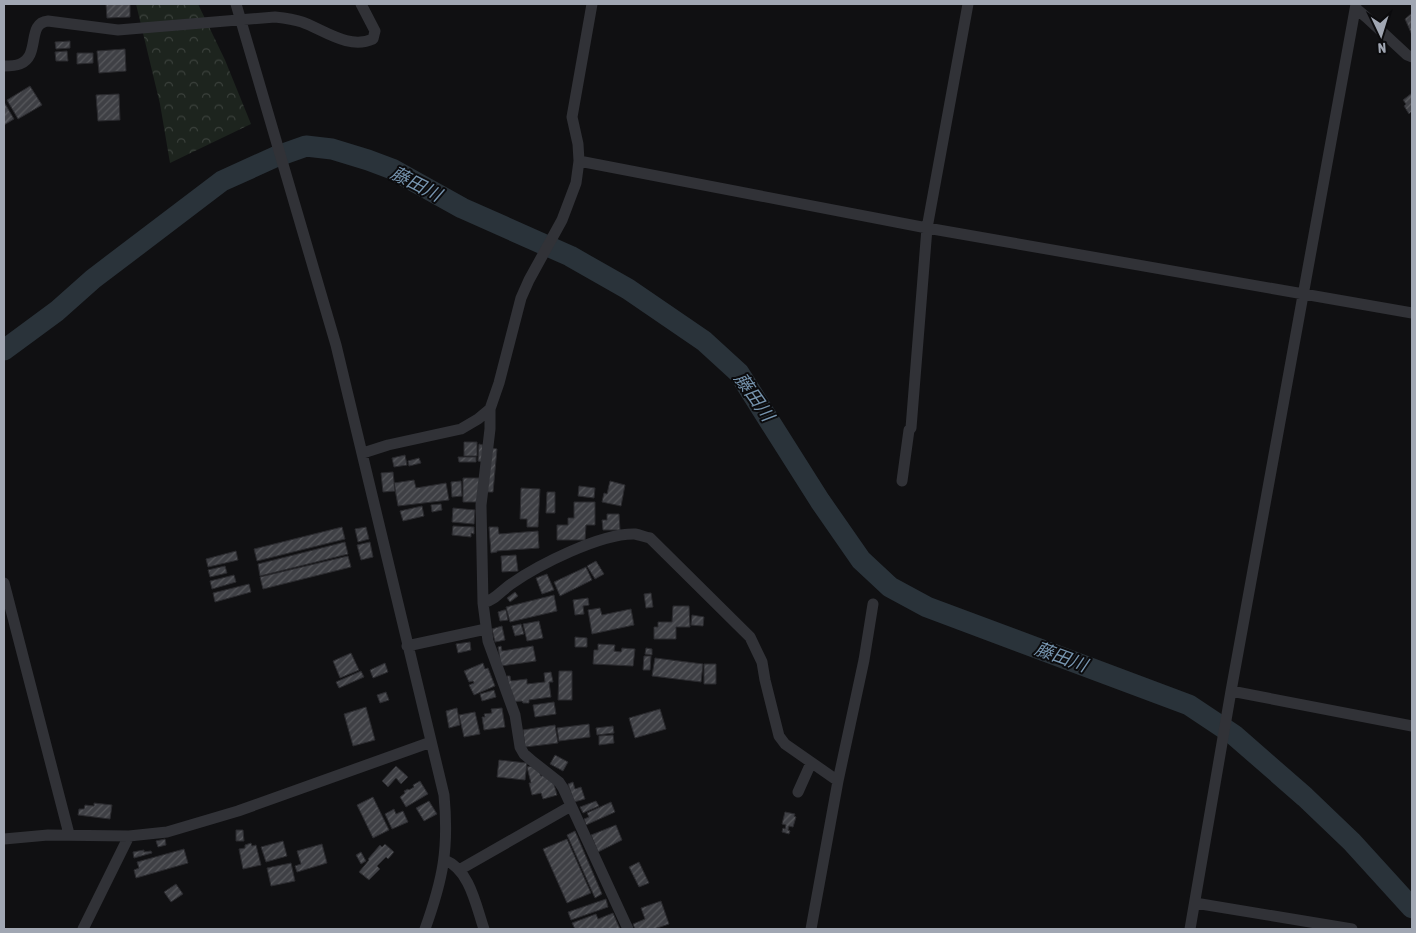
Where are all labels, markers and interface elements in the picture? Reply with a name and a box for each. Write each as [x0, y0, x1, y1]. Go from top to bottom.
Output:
north arrow [1356, 10, 1406, 60]
text: N [1377, 40, 1387, 56]
water label: 藤田川 [387, 162, 447, 206]
water label: 藤田川 [730, 369, 780, 426]
water label: 藤田川 [1032, 637, 1092, 676]

